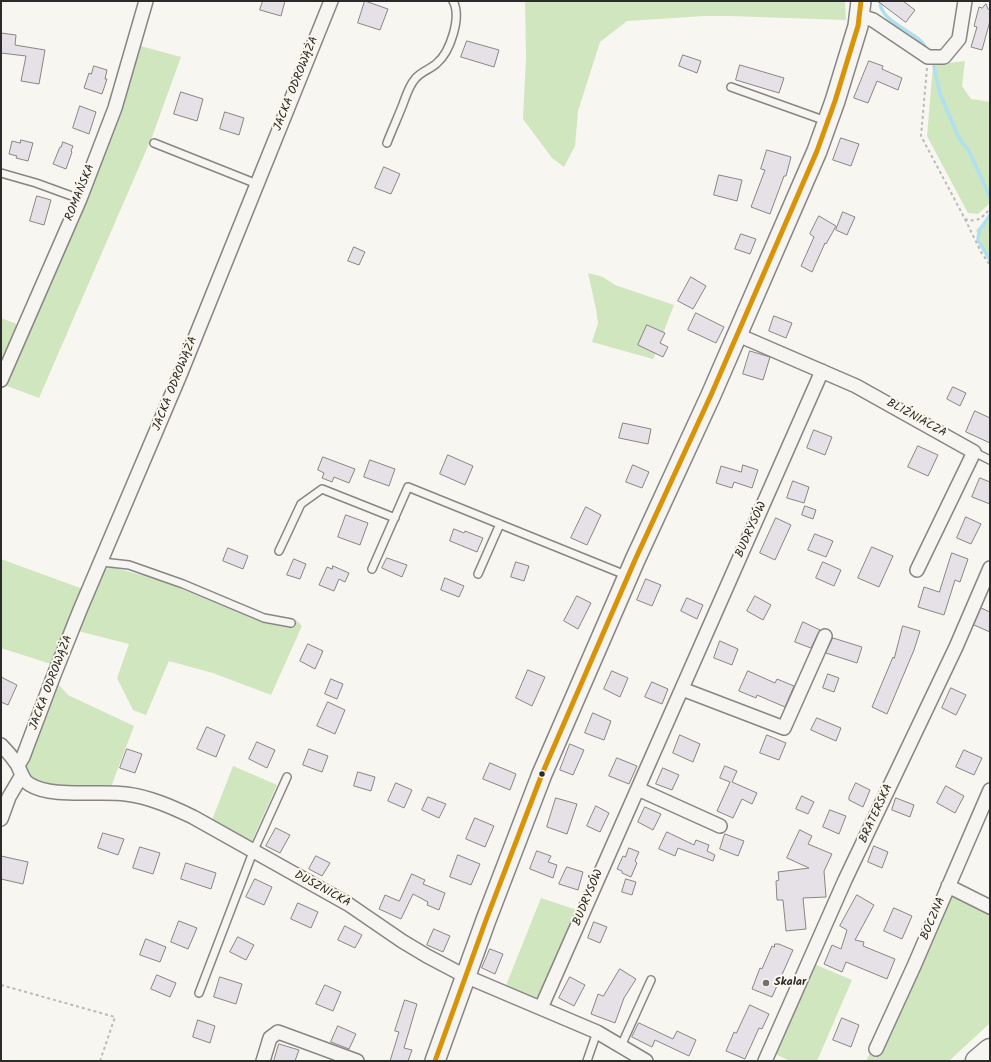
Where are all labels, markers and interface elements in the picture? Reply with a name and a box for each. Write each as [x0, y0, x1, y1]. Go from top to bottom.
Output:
street label: JACKA ODROWĄŻA [272, 35, 322, 133]
street label: ROMAŃSKA [63, 162, 99, 224]
street label: JACKA ODROWĄŻA [151, 335, 201, 433]
street label: BLIŹNIACZA [883, 397, 949, 441]
street label: BUDRYSÓW [733, 500, 771, 560]
street label: JACKA ODROWĄŻA [27, 634, 77, 732]
unlabelled marker [537, 769, 547, 779]
street label: BRATERSKA [857, 782, 897, 846]
street label: BUDRYSÓW [571, 868, 607, 928]
street label: DUSZNICKA [291, 869, 353, 911]
street label: BOCZNA [919, 895, 949, 943]
place label: Skalar [774, 976, 806, 990]
marker: Skalar [761, 978, 771, 988]

